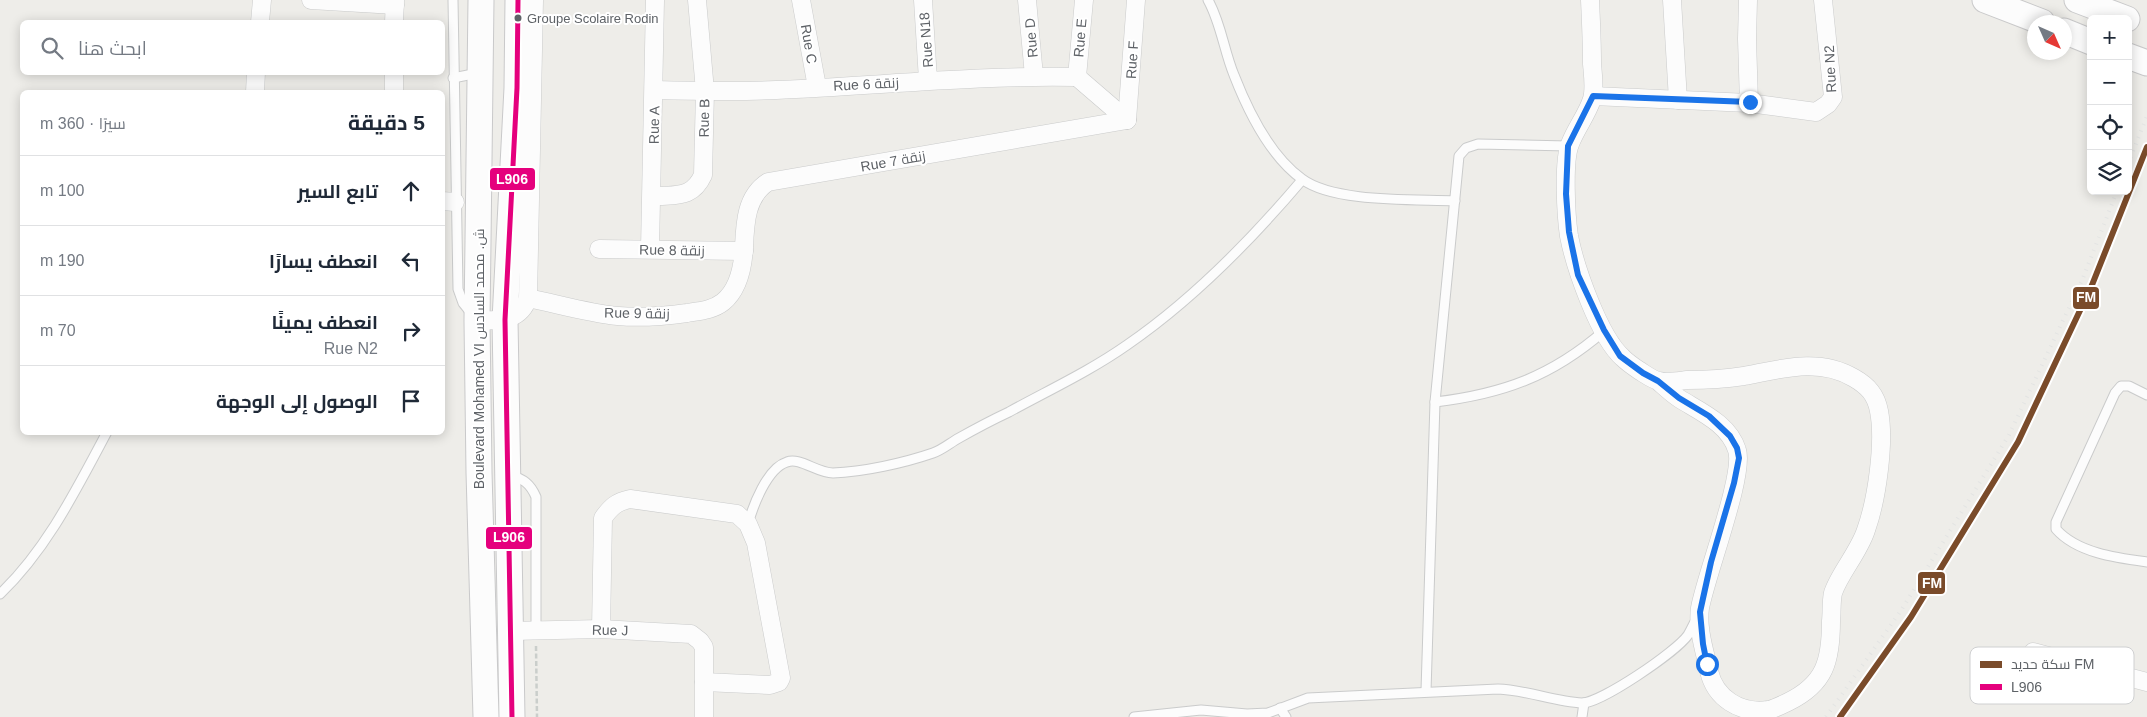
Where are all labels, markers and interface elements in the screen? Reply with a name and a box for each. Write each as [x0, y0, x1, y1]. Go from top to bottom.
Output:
place label: Groupe Scolaire Rodin [527, 11, 659, 26]
street label: Rue N18 [916, 12, 936, 68]
marker: Groupe Scolaire Rodin [513, 13, 523, 23]
north arrow [2027, 15, 2072, 60]
map controls [2087, 15, 2132, 195]
button: + [2087, 15, 2132, 60]
street label: Rue D [1021, 18, 1041, 58]
street label: Rue E [1070, 18, 1090, 58]
search box [20, 20, 445, 75]
street label: Rue C [798, 23, 820, 65]
icon: search [38, 34, 66, 62]
text: ابحث هنا [78, 38, 147, 59]
street label: Rue F [1123, 40, 1141, 80]
street label: Rue N2 [1821, 45, 1839, 93]
button: − [2087, 60, 2132, 105]
street label: Rue 6 زنقة [833, 74, 899, 94]
route end [1739, 91, 1762, 114]
street label: Rue B [696, 98, 712, 138]
street label: Rue A [646, 105, 662, 144]
button: locate [2087, 105, 2132, 150]
text: 5 دقيقة [348, 111, 425, 134]
text: سيرًا · 360 m [40, 115, 126, 132]
street label: Rue 7 زنقة [859, 147, 927, 175]
button: layers [2087, 150, 2132, 195]
line badge: L906 [489, 167, 536, 191]
text: L906 [496, 171, 528, 187]
icon: ahead [397, 177, 425, 205]
text: تابع السير [297, 181, 378, 202]
text: 100 m [40, 182, 84, 199]
street label: Boulevard Mohamed VI ش. محمد السادس [471, 229, 487, 489]
street label: Rue 8 زنقة [639, 241, 705, 259]
icon: left [397, 247, 425, 275]
text: انعطف يسارًا [269, 251, 378, 272]
text: 190 m [40, 252, 84, 269]
line badge: FM [2072, 286, 2100, 310]
text: FM [2076, 289, 2096, 305]
street label: Rue 9 زنقة [604, 304, 670, 322]
text: انعطف يمينًا [271, 312, 378, 333]
icon: right [397, 317, 425, 345]
text: 70 m [40, 322, 76, 339]
text: Rue N2 [324, 340, 378, 357]
icon: arrive [397, 387, 425, 415]
text: الوصول إلى الوجهة [216, 391, 378, 412]
line badge: L906 [485, 526, 533, 550]
text: L906 [493, 529, 525, 545]
line badge: FM [1917, 571, 1946, 595]
text: FM [1922, 575, 1942, 591]
street label: Rue J [592, 622, 628, 638]
legend [1970, 647, 2134, 704]
route start [1696, 653, 1719, 676]
text: سكة حديد FM [2011, 656, 2094, 672]
text: L906 [2011, 679, 2042, 695]

